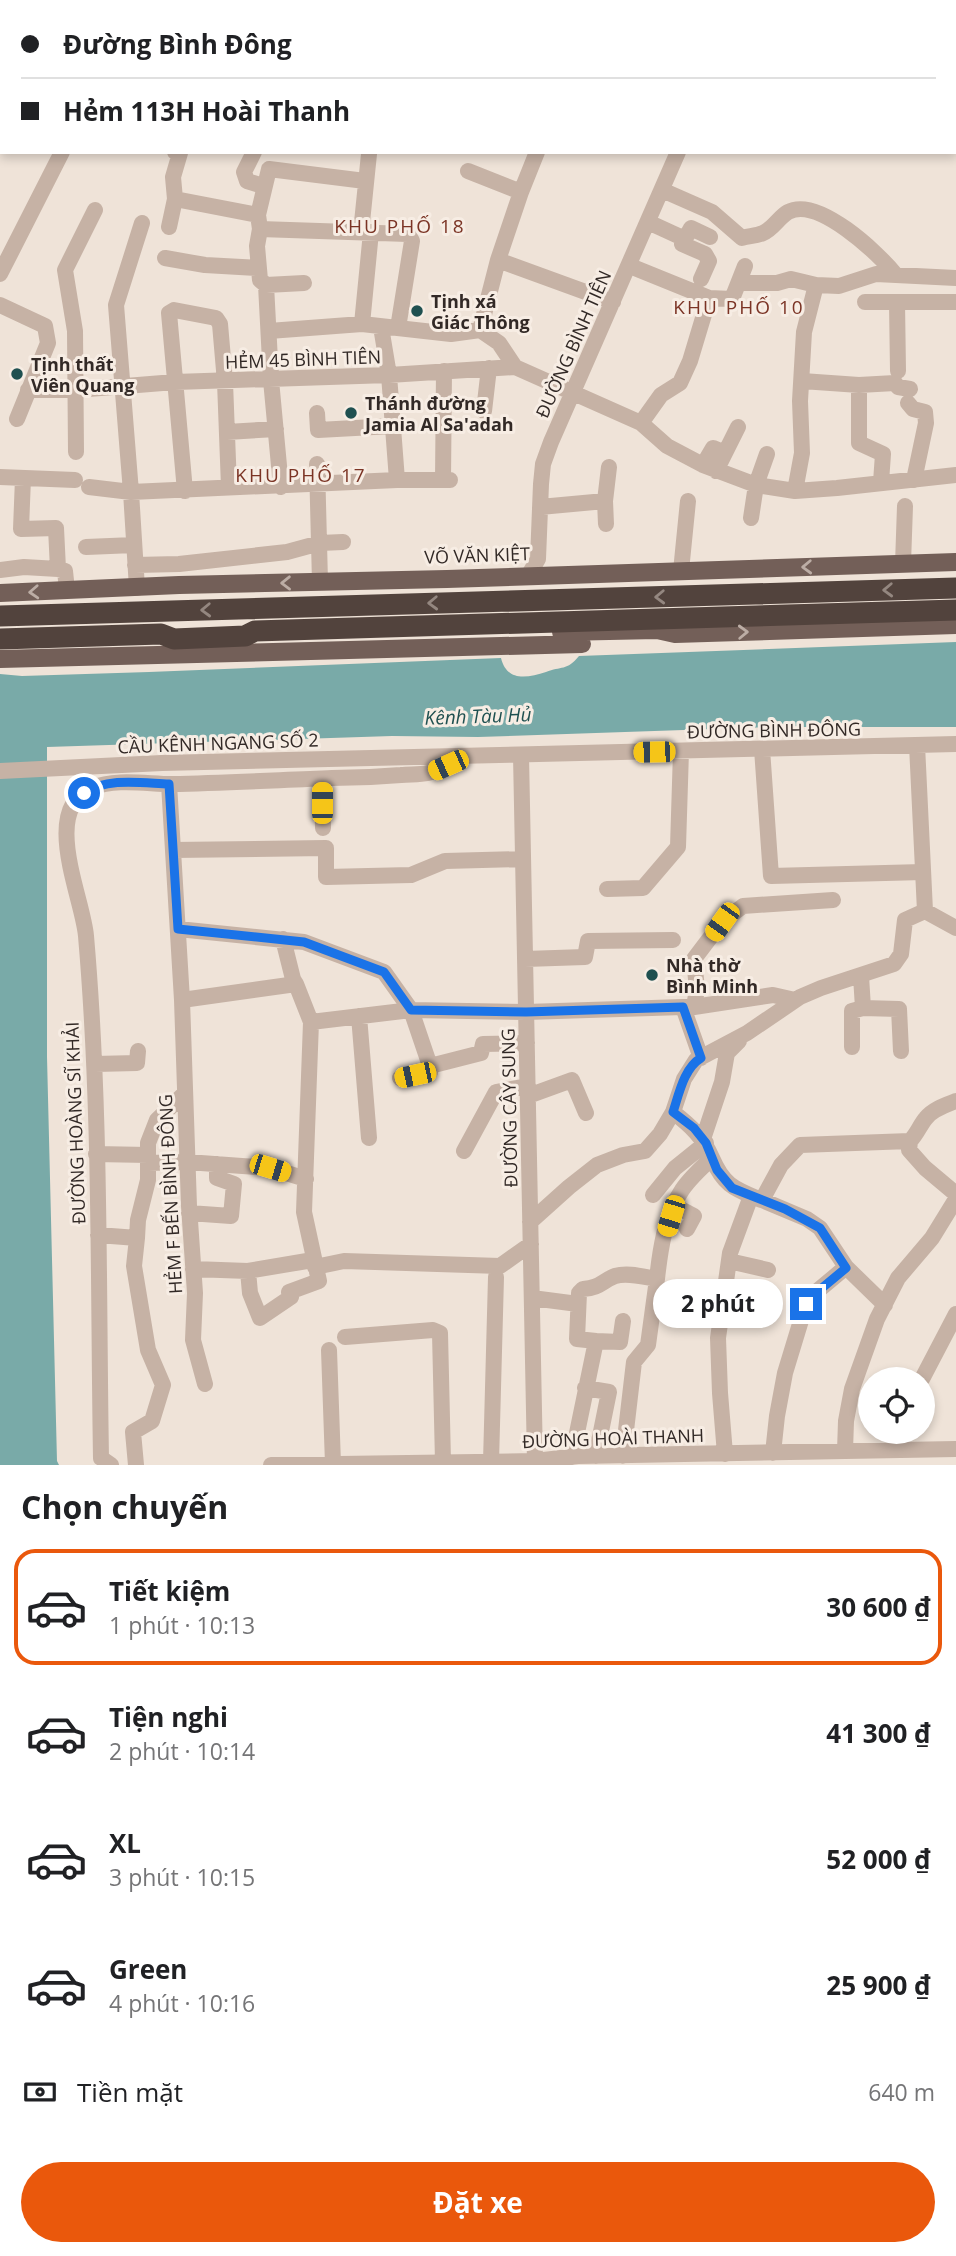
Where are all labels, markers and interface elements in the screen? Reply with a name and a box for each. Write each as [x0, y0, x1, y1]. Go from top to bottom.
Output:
text: Đường Bình Đông [63, 26, 292, 62]
text: Hẻm 113H Hoài Thanh [63, 93, 350, 129]
district label: KHU PHỐ 18 [334, 213, 466, 239]
street label: ĐƯỜNG BÌNH TIÊN [530, 266, 616, 422]
place label: Tịnh xá Giác Thông [431, 289, 530, 334]
district label: KHU PHỐ 10 [673, 294, 805, 320]
marker: Tịnh xá Giác Thông [409, 303, 425, 319]
street label: HẺM 45 BÌNH TIÊN [225, 344, 381, 374]
place label: Tịnh thất Viên Quang [31, 352, 134, 397]
marker: Tịnh thất Viên Quang [9, 366, 25, 382]
place label: Thánh đường Jamia Al Sa'adah [363, 391, 514, 436]
marker: Thánh đường Jamia Al Sa'adah [343, 405, 359, 421]
district label: KHU PHỐ 17 [235, 462, 367, 488]
street label: VÕ VĂN KIỆT [424, 541, 530, 569]
one-way arrow [801, 560, 812, 575]
one-way arrow [280, 575, 291, 590]
one-way arrow [882, 582, 893, 598]
one-way arrow [28, 584, 39, 599]
one-way arrow [655, 589, 666, 604]
one-way arrow [427, 596, 438, 611]
one-way arrow [200, 602, 211, 617]
one-way arrow [738, 624, 749, 640]
water label: Kênh Tàu Hủ [424, 701, 532, 731]
street label: ĐƯỜNG BÌNH ĐÔNG [687, 716, 861, 744]
street label: CẦU KÊNH NGANG SỐ 2 [117, 727, 319, 759]
car [633, 741, 676, 763]
car [425, 747, 472, 783]
route start [68, 777, 100, 809]
car [312, 782, 333, 824]
car [702, 899, 743, 945]
place label: Nhà thờ Bình Minh [666, 953, 758, 998]
marker: Nhà thờ Bình Minh [644, 967, 660, 983]
street label: ĐƯỜNG HOÀNG SĨ KHẢI [59, 1021, 91, 1225]
street label: ĐƯỜNG CÂY SUNG [496, 1028, 522, 1188]
car [393, 1060, 438, 1090]
street label: HẺM F BẾN BÌNH ĐÔNG [153, 1094, 187, 1294]
car [247, 1152, 294, 1184]
car [655, 1193, 688, 1239]
callout: 2 phút [652, 1280, 782, 1328]
text: 2 phút [681, 1287, 755, 1319]
route end [790, 1288, 822, 1320]
map controls [858, 1367, 935, 1444]
button: locate [858, 1367, 935, 1444]
street label: ĐƯỜNG HOÀI THANH [522, 1423, 704, 1453]
text: Chọn chuyến [21, 1485, 228, 1528]
text: Tiết kiệm [109, 1573, 230, 1609]
icon: car [25, 1576, 88, 1639]
text: 30 600 ₫ [826, 1589, 931, 1625]
text: 1 phút · 10:13 [109, 1609, 255, 1641]
text: Tiện nghi [109, 1699, 228, 1735]
icon: car [25, 1702, 88, 1765]
text: 41 300 ₫ [826, 1715, 931, 1751]
text: 2 phút · 10:14 [109, 1735, 255, 1767]
text: XL [109, 1825, 141, 1861]
icon: car [25, 1828, 88, 1891]
text: 52 000 ₫ [826, 1841, 931, 1877]
text: 3 phút · 10:15 [109, 1861, 255, 1893]
text: Green [109, 1951, 187, 1987]
icon: car [25, 1954, 88, 2017]
text: 25 900 ₫ [826, 1967, 931, 2003]
text: 4 phút · 10:16 [109, 1987, 255, 2019]
icon: cash [21, 2073, 59, 2111]
text: Tiền mặt [77, 2074, 183, 2110]
text: 640 m [868, 2076, 935, 2108]
button: Đặt xe [21, 2162, 935, 2242]

